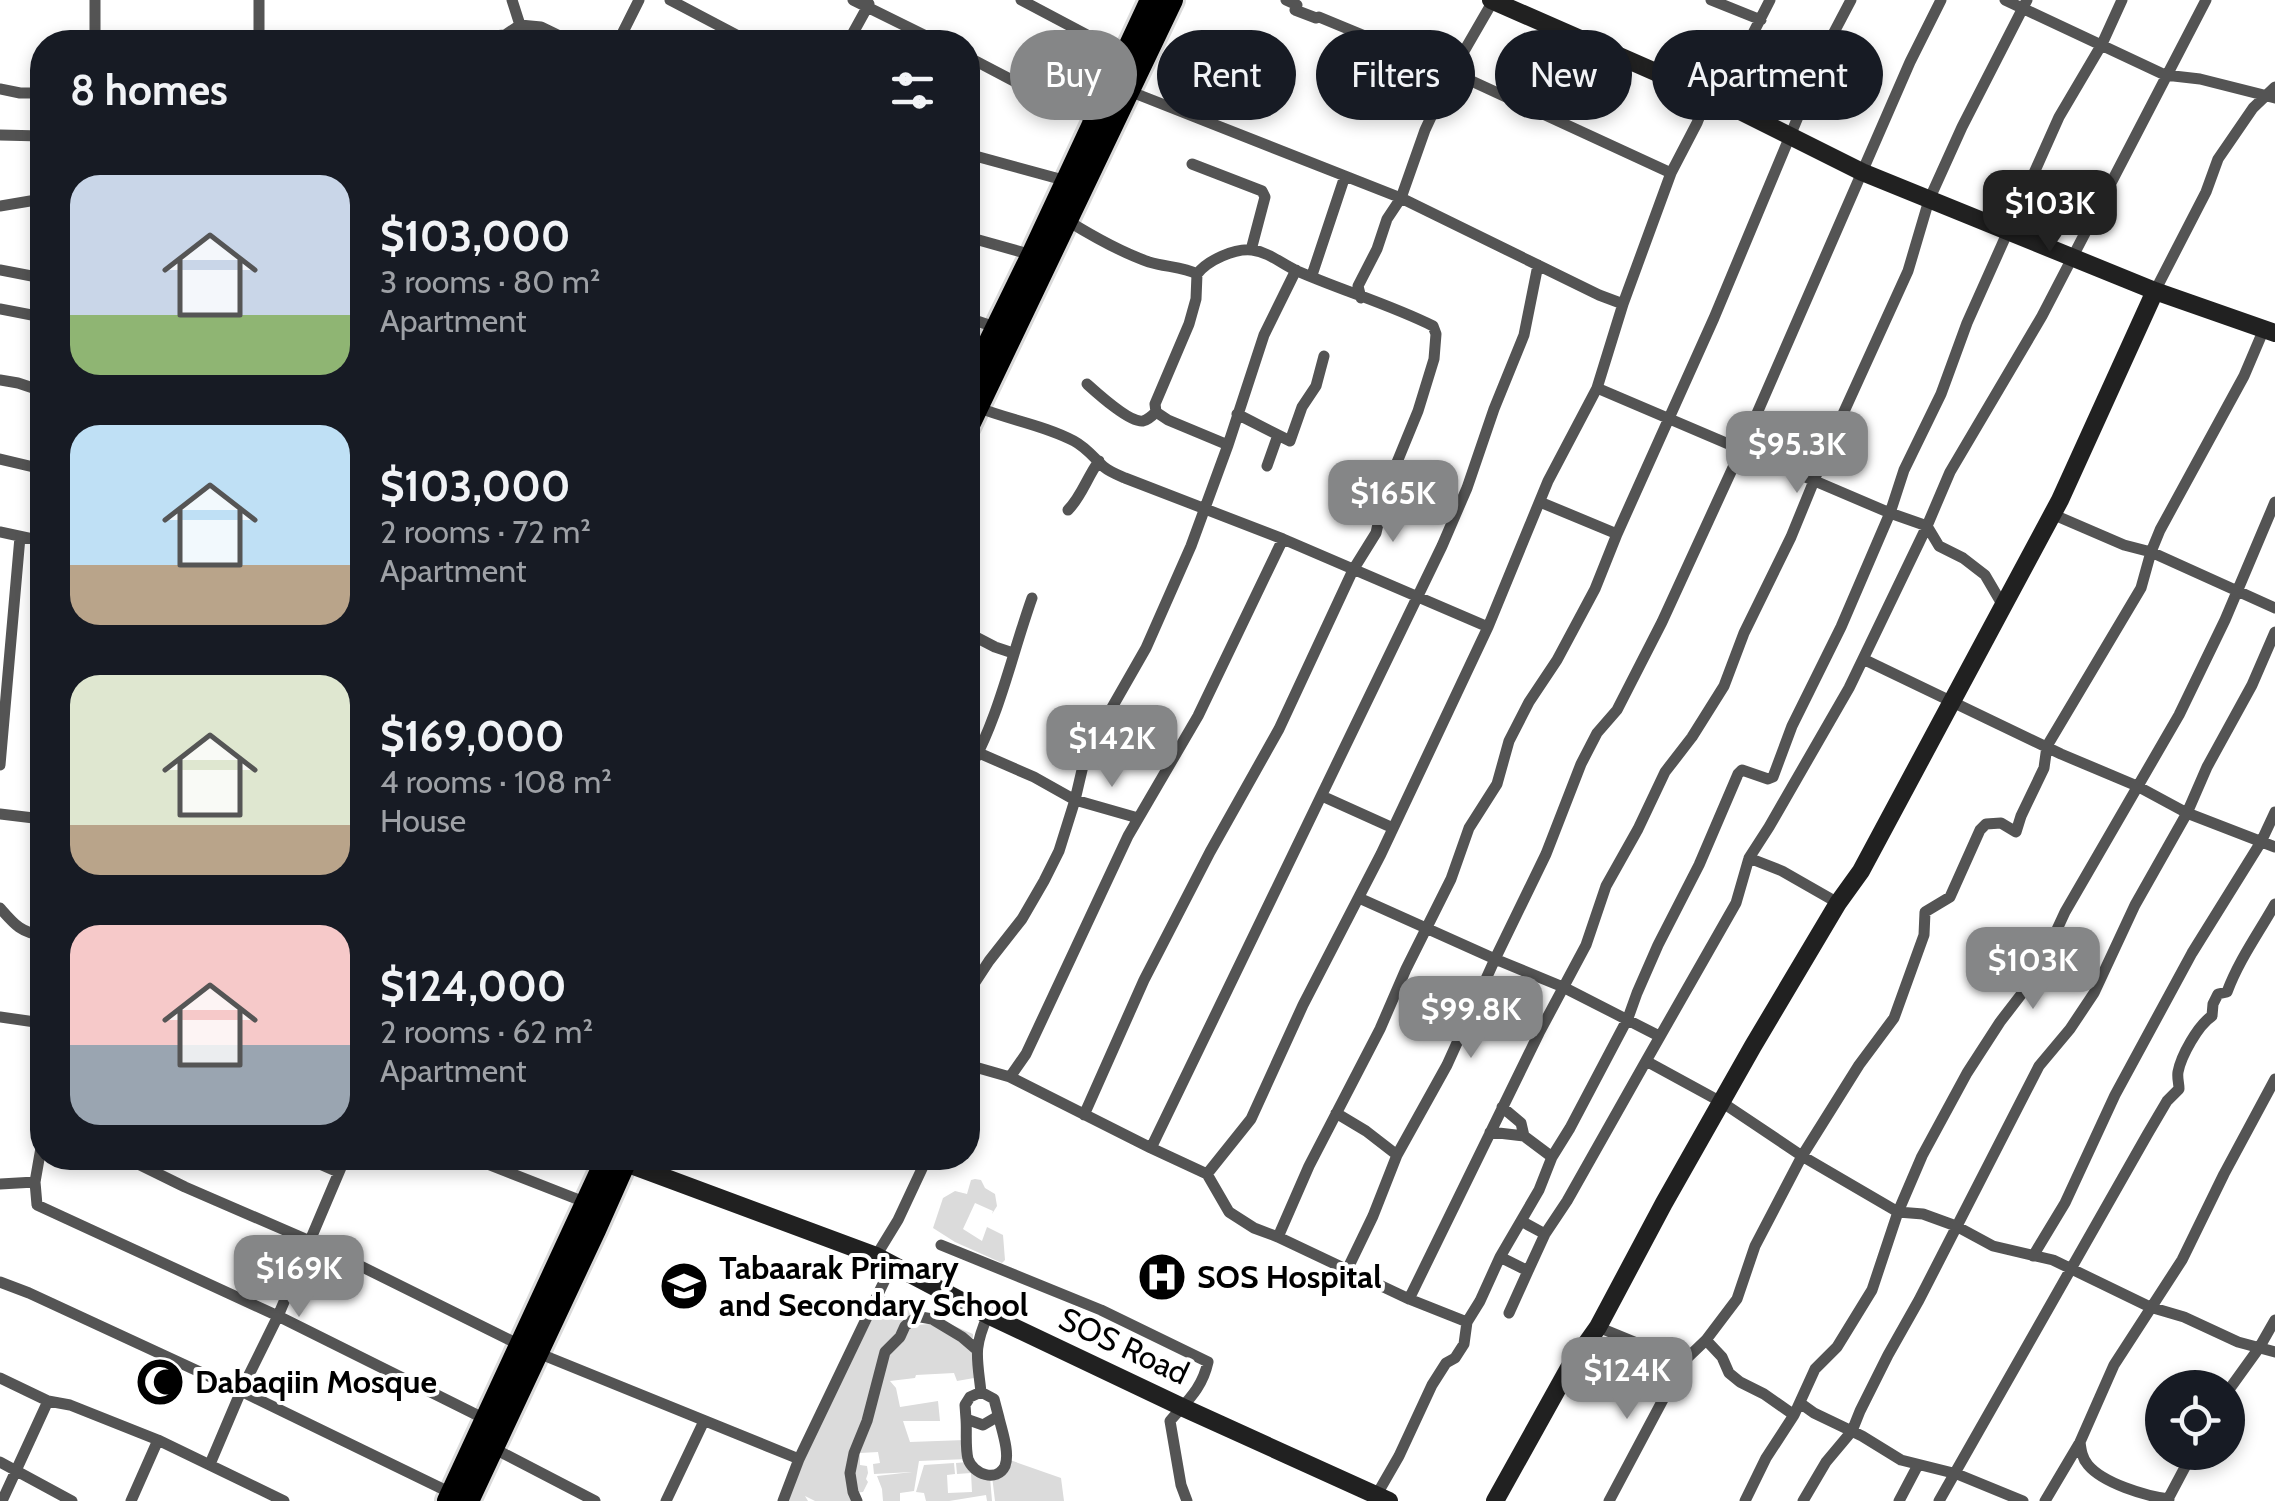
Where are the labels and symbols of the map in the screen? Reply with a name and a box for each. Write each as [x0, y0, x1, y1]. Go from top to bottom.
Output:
pin: $103K [1980, 170, 2120, 255]
pin: $95.3K [1716, 411, 1878, 496]
pin: $165K [1323, 460, 1463, 545]
pin: $142K [1042, 705, 1182, 790]
pin: $103K [1963, 927, 2103, 1012]
pin: $99.8K [1390, 976, 1552, 1061]
pin: $169K [229, 1235, 369, 1320]
place label: Tabaarak Primary and Secondary School [719, 1248, 1028, 1324]
hospital icon: SOS Hospital [1136, 1251, 1188, 1303]
place label: SOS Hospital [1197, 1257, 1382, 1296]
school or university icon: Tabaarak Primary and Secondary School [658, 1260, 710, 1312]
street label: SOS Road [1053, 1299, 1195, 1393]
pin: $124K [1557, 1337, 1697, 1422]
mosque icon: Dabaqiin Mosque [134, 1356, 186, 1408]
place label: Dabaqiin Mosque [195, 1362, 437, 1401]

